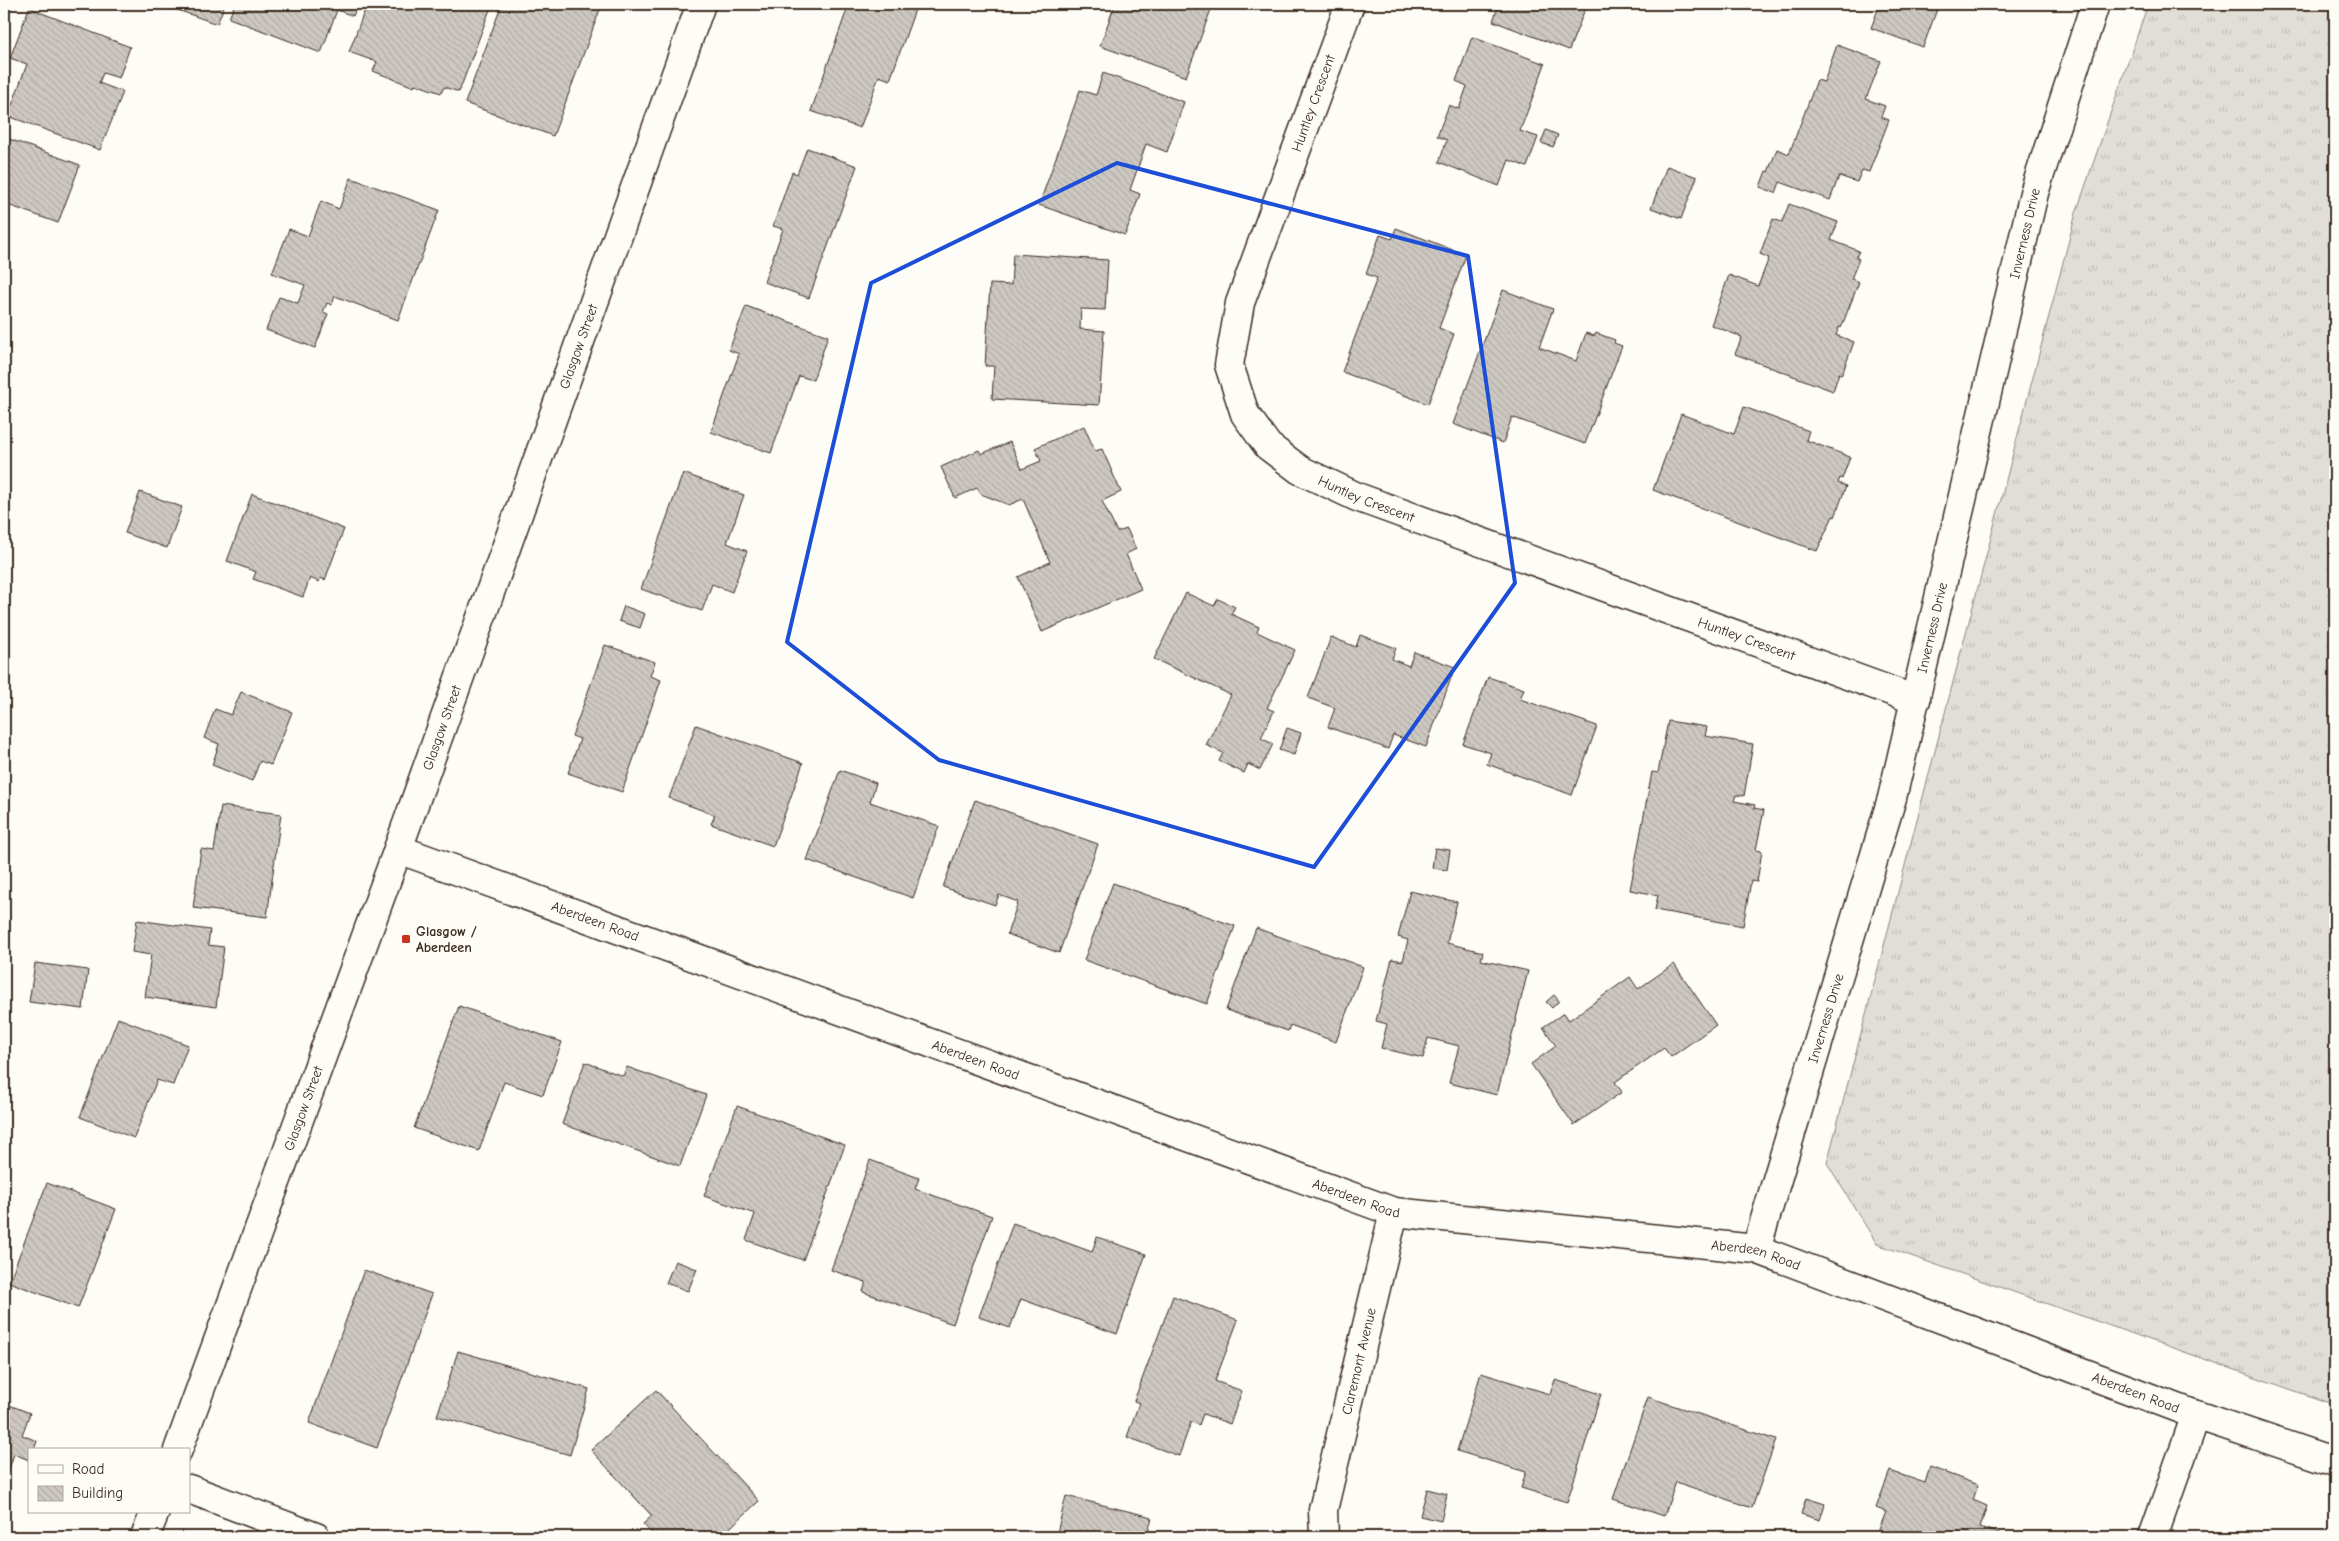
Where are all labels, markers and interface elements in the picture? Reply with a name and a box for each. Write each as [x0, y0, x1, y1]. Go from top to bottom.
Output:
street label: Huntley Crescent [1288, 51, 1339, 154]
street label: Inverness Drive [2006, 186, 2044, 281]
street label: Glasgow Street [556, 301, 602, 391]
street label: Huntley Crescent [1315, 472, 1418, 526]
street label: Inverness Drive [1914, 581, 1951, 675]
street label: Huntley Crescent [1695, 613, 1798, 665]
street label: Glasgow Street [419, 682, 465, 773]
street label: Aberdeen Road [549, 898, 641, 945]
place label: Glasgow / Aberdeen [416, 923, 477, 956]
marker: Glasgow / Aberdeen [400, 933, 412, 945]
street label: Inverness Drive [1805, 972, 1848, 1065]
street label: Aberdeen Road [930, 1036, 1022, 1084]
street label: Glasgow Street [280, 1063, 327, 1153]
street label: Aberdeen Road [1310, 1175, 1401, 1222]
street label: Aberdeen Road [1710, 1236, 1803, 1274]
street label: Claremont Avenue [1338, 1306, 1380, 1416]
street label: Aberdeen Road [2090, 1369, 2182, 1417]
legend [28, 1448, 190, 1514]
text: Road [72, 1460, 104, 1478]
text: Building [72, 1484, 123, 1502]

